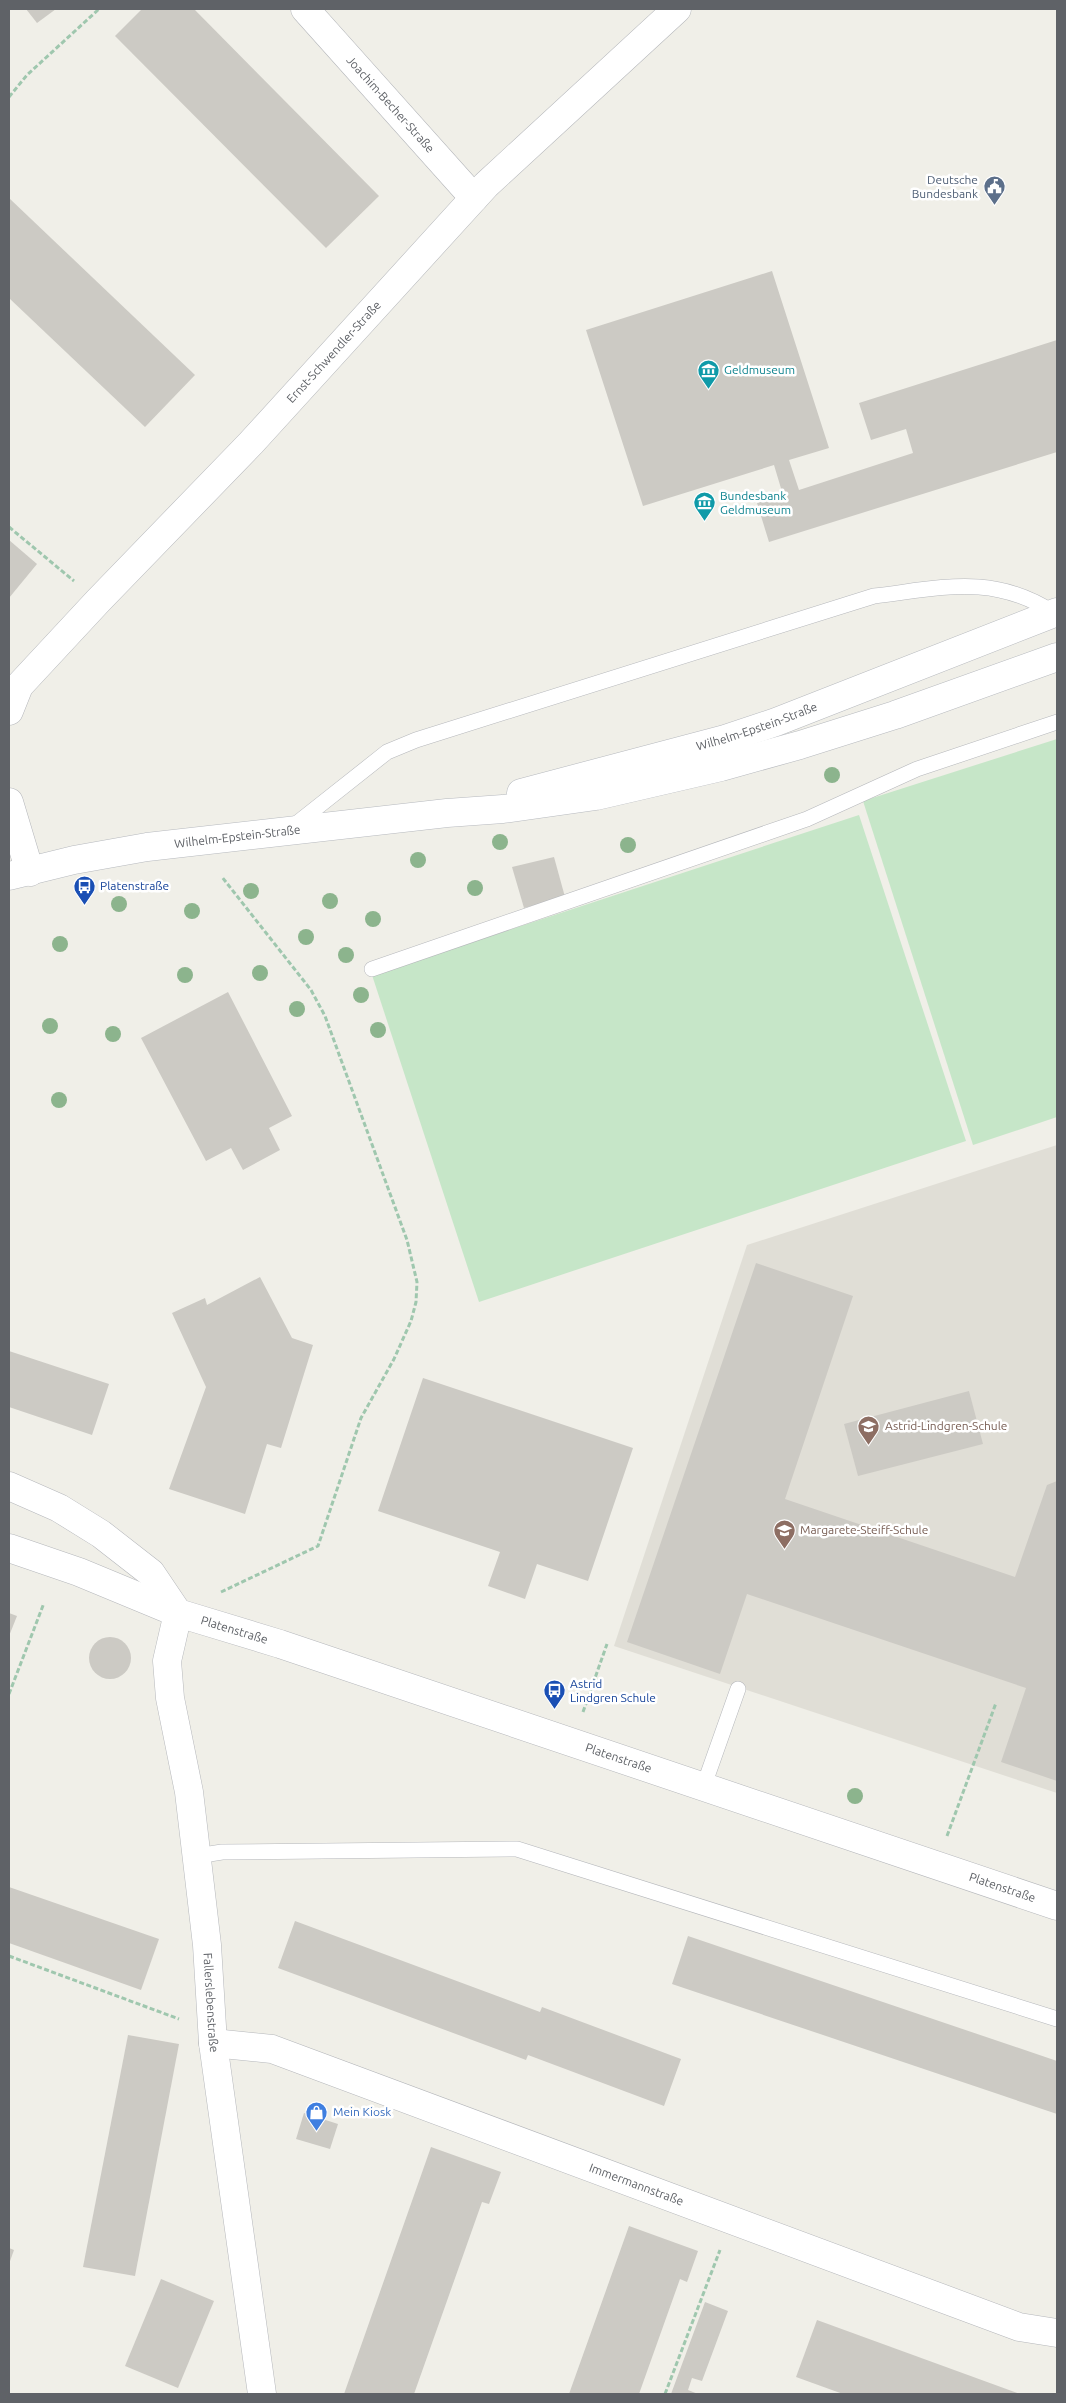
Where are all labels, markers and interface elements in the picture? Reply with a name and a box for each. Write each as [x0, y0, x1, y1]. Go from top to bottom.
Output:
street label: Joachim-Becher-Straße [344, 53, 437, 155]
place label: Deutsche Bundesbank [912, 173, 978, 200]
public building icon: Deutsche Bundesbank [982, 175, 1006, 206]
street label: Ernst-Schwendler-Straße [284, 298, 383, 405]
museum icon: Geldmuseum [696, 358, 720, 389]
place label: Geldmuseum [724, 363, 795, 376]
place label: Bundesbank Geldmuseum [720, 489, 791, 516]
museum icon: Bundesbank Geldmuseum [692, 491, 716, 522]
street label: Wilhelm-Epstein-Straße [695, 700, 819, 752]
street label: Wilhelm-Epstein-Straße [173, 823, 301, 850]
bus stop icon: Platenstraße [72, 874, 96, 905]
place label: Platenstraße [100, 879, 169, 892]
school or university icon: Astrid-Lindgren-Schule [857, 1414, 881, 1445]
place label: Astrid-Lindgren-Schule [885, 1419, 1007, 1432]
school or university icon: Margarete-Steiff-Schule [772, 1518, 796, 1549]
place label: Margarete-Steiff-Schule [800, 1523, 928, 1536]
street label: Platenstraße [199, 1613, 269, 1646]
place label: Astrid Lindgren Schule [570, 1677, 656, 1704]
bus stop icon: Astrid Lindgren Schule [542, 1679, 566, 1710]
street label: Platenstraße [584, 1740, 654, 1775]
street label: Platenstraße [968, 1870, 1037, 1904]
street label: Fallerslebenstraße [201, 1952, 221, 2053]
shop icon: Mein Kiosk [305, 2100, 329, 2131]
place label: Mein Kiosk [333, 2105, 391, 2118]
street label: Immermannstraße [587, 2161, 685, 2208]

